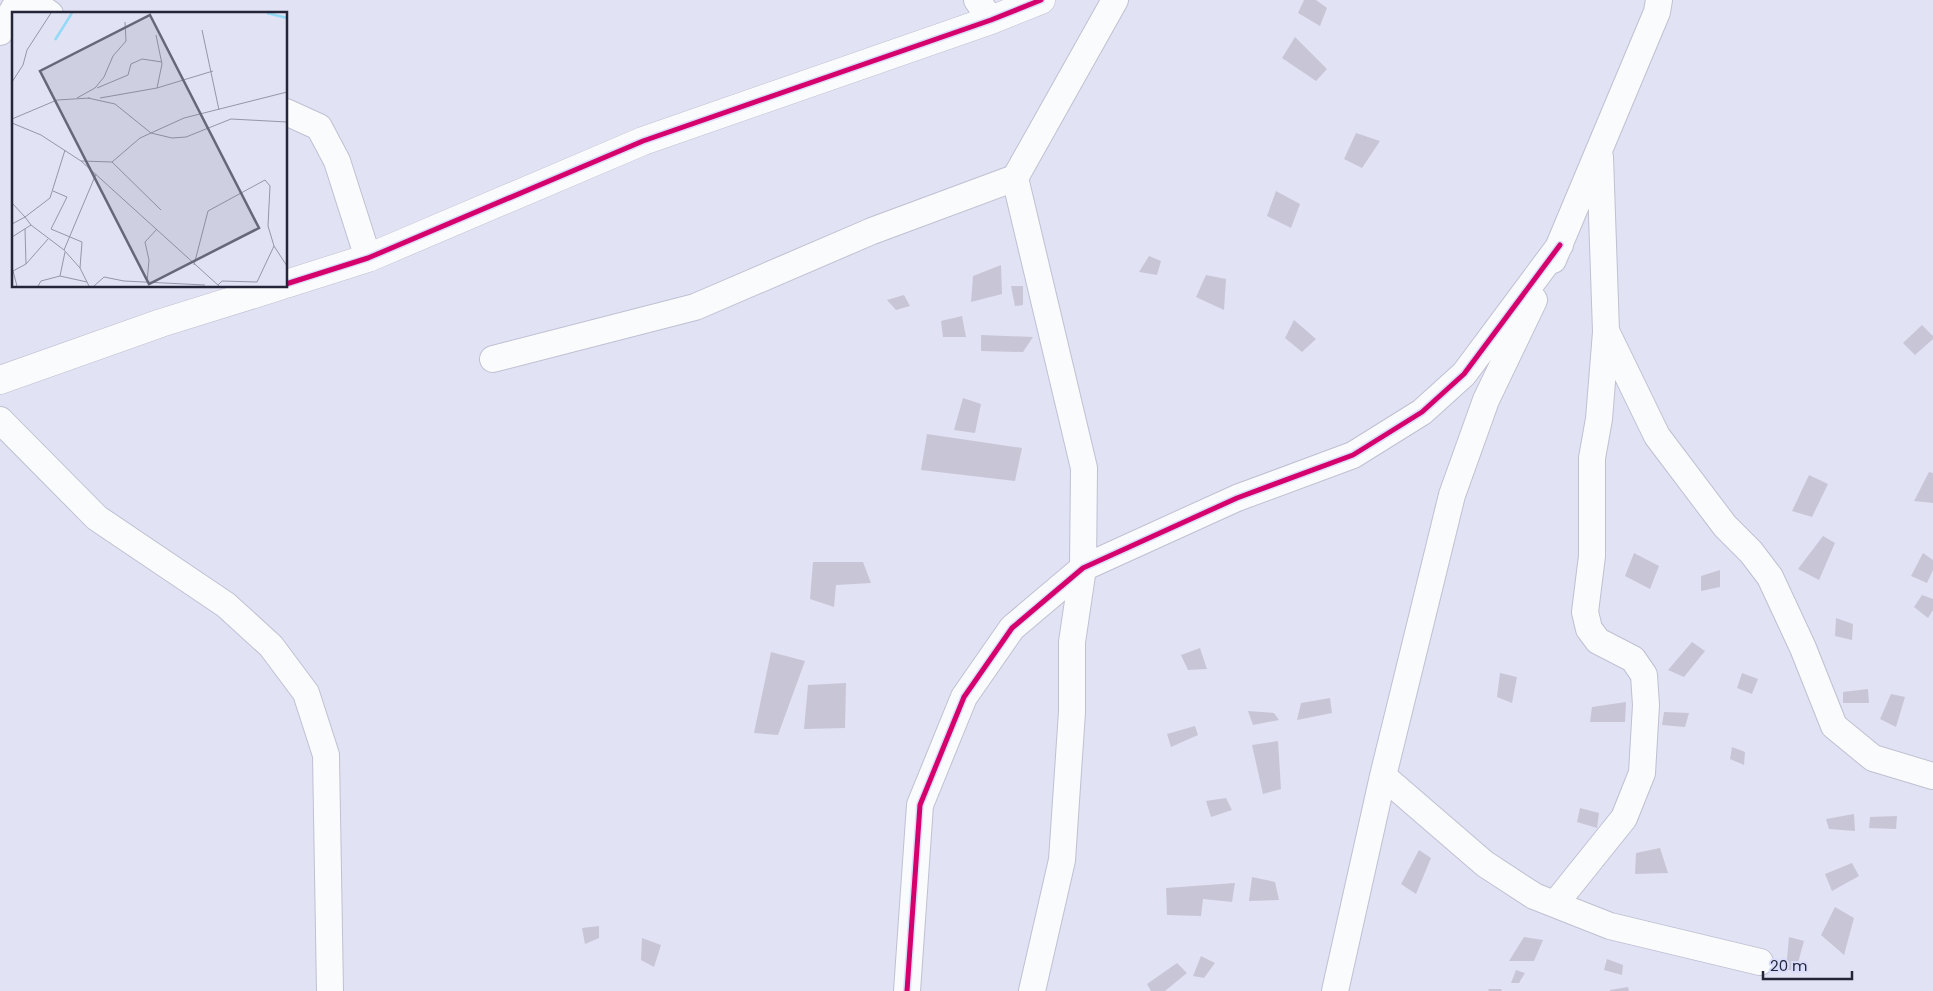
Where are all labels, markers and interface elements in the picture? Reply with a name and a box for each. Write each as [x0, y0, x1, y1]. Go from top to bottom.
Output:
inset map [12, 12, 288, 288]
scale bar [1763, 948, 1852, 980]
text: 20 m [1770, 955, 1808, 976]

